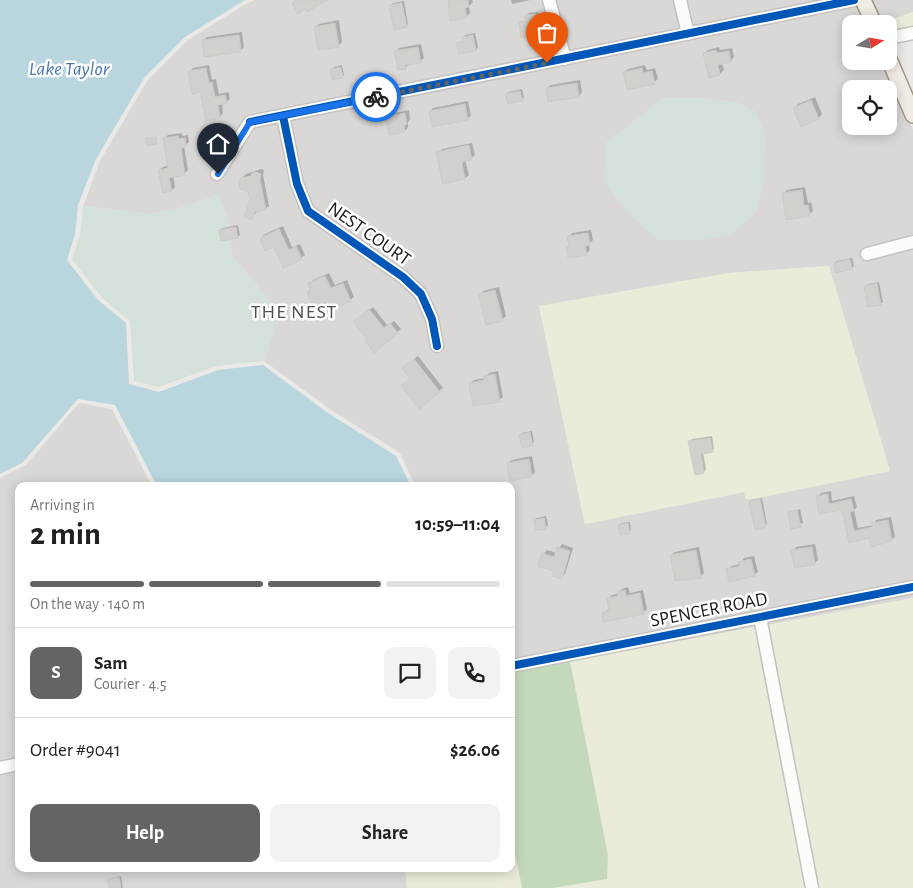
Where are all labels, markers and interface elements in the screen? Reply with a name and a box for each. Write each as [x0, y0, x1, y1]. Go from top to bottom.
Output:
pin [526, 12, 568, 63]
north arrow [842, 15, 898, 70]
map controls [842, 15, 897, 135]
icon: bag [533, 19, 561, 47]
water label: Lake Taylor [29, 59, 110, 79]
courier [351, 72, 401, 122]
button: locate [842, 80, 897, 135]
icon: bike [362, 83, 390, 111]
pin [197, 123, 239, 174]
icon: home [204, 130, 232, 158]
street label: NEST COURT [324, 199, 414, 269]
district label: THE NEST [251, 302, 337, 322]
text: Arriving in [30, 497, 95, 513]
text: 10:59–11:04 [415, 515, 500, 534]
text: 2 min [30, 518, 101, 550]
street label: SPENCER ROAD [649, 589, 769, 631]
text: On the way · 140 m [30, 596, 145, 612]
button: chat [384, 647, 436, 699]
button: phone [448, 647, 500, 699]
text: Sam [94, 654, 128, 673]
text: S [51, 663, 61, 682]
text: Courier · 4.5 [94, 676, 166, 692]
text: Order #9041 [30, 741, 121, 760]
text: $26.06 [450, 741, 500, 760]
button: Help [30, 804, 260, 862]
button: Share [270, 804, 500, 862]

